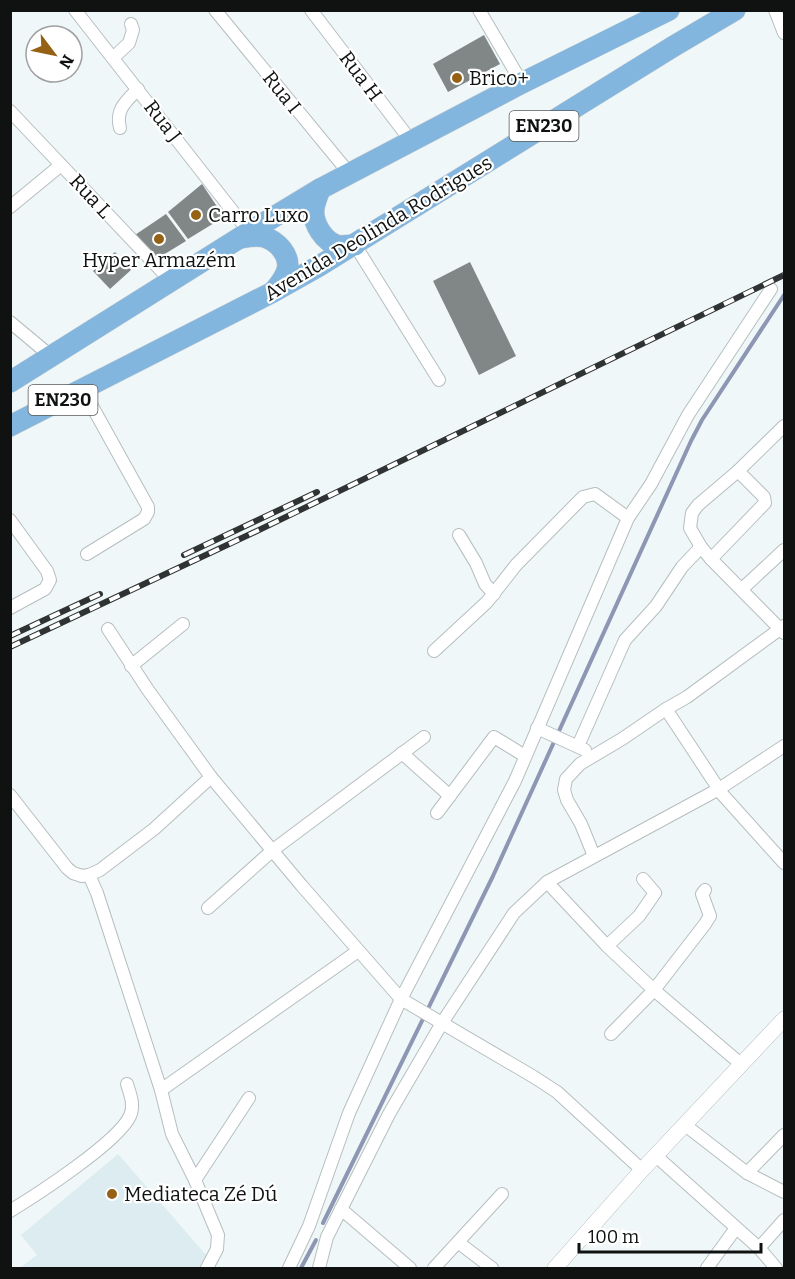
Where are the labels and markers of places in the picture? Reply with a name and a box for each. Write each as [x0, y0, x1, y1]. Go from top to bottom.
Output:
place label: Brico+ [469, 66, 529, 90]
marker: Brico+ [450, 71, 464, 85]
place label: Carro Luxo [208, 203, 309, 227]
marker: Carro Luxo [189, 208, 203, 222]
marker: Hyper Armazém [152, 232, 166, 246]
place label: Hyper Armazém [82, 248, 236, 272]
place label: Mediateca Zé Dú [124, 1182, 277, 1206]
marker: Mediateca Zé Dú [105, 1187, 119, 1201]

